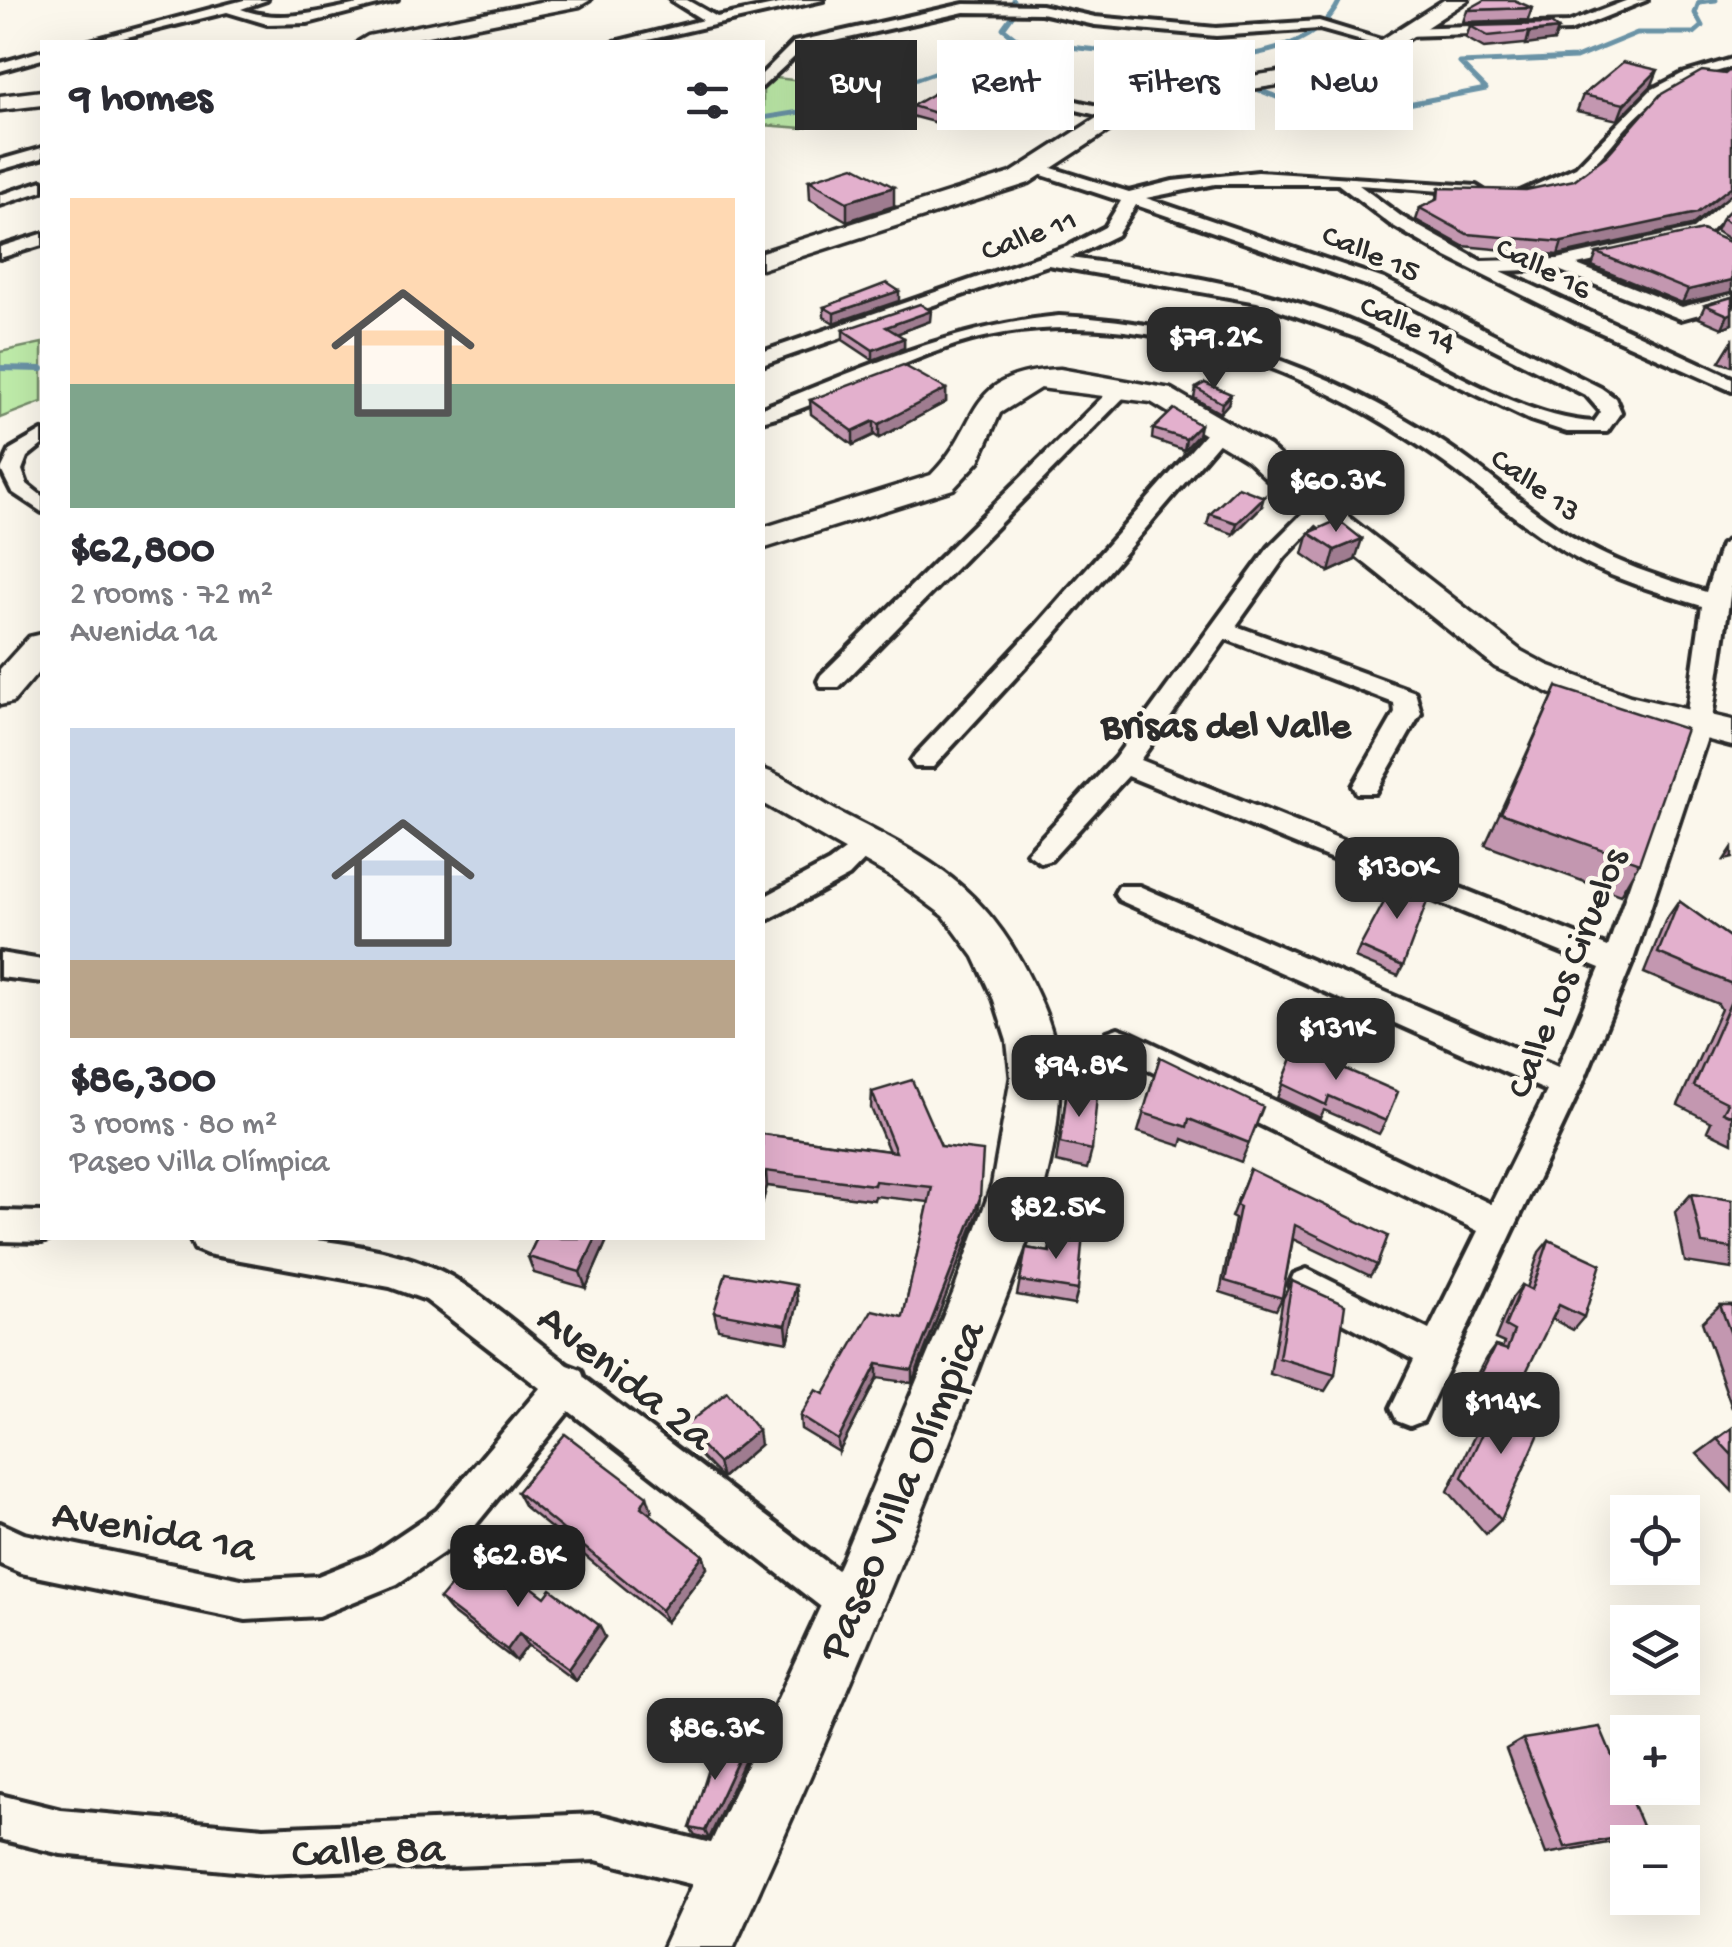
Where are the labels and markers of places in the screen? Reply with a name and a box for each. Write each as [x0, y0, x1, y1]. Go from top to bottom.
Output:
pin: $79.2K [1133, 307, 1295, 392]
pin: $60.3K [1255, 450, 1417, 535]
pin: $130K [1327, 837, 1467, 922]
pin: $131K [1266, 998, 1406, 1083]
pin: $94.8K [998, 1035, 1160, 1120]
pin: $82.5K [975, 1177, 1137, 1262]
pin: $114K [1431, 1372, 1571, 1457]
pin: $62.8K [437, 1525, 599, 1610]
pin: $86.3K [634, 1698, 796, 1783]

